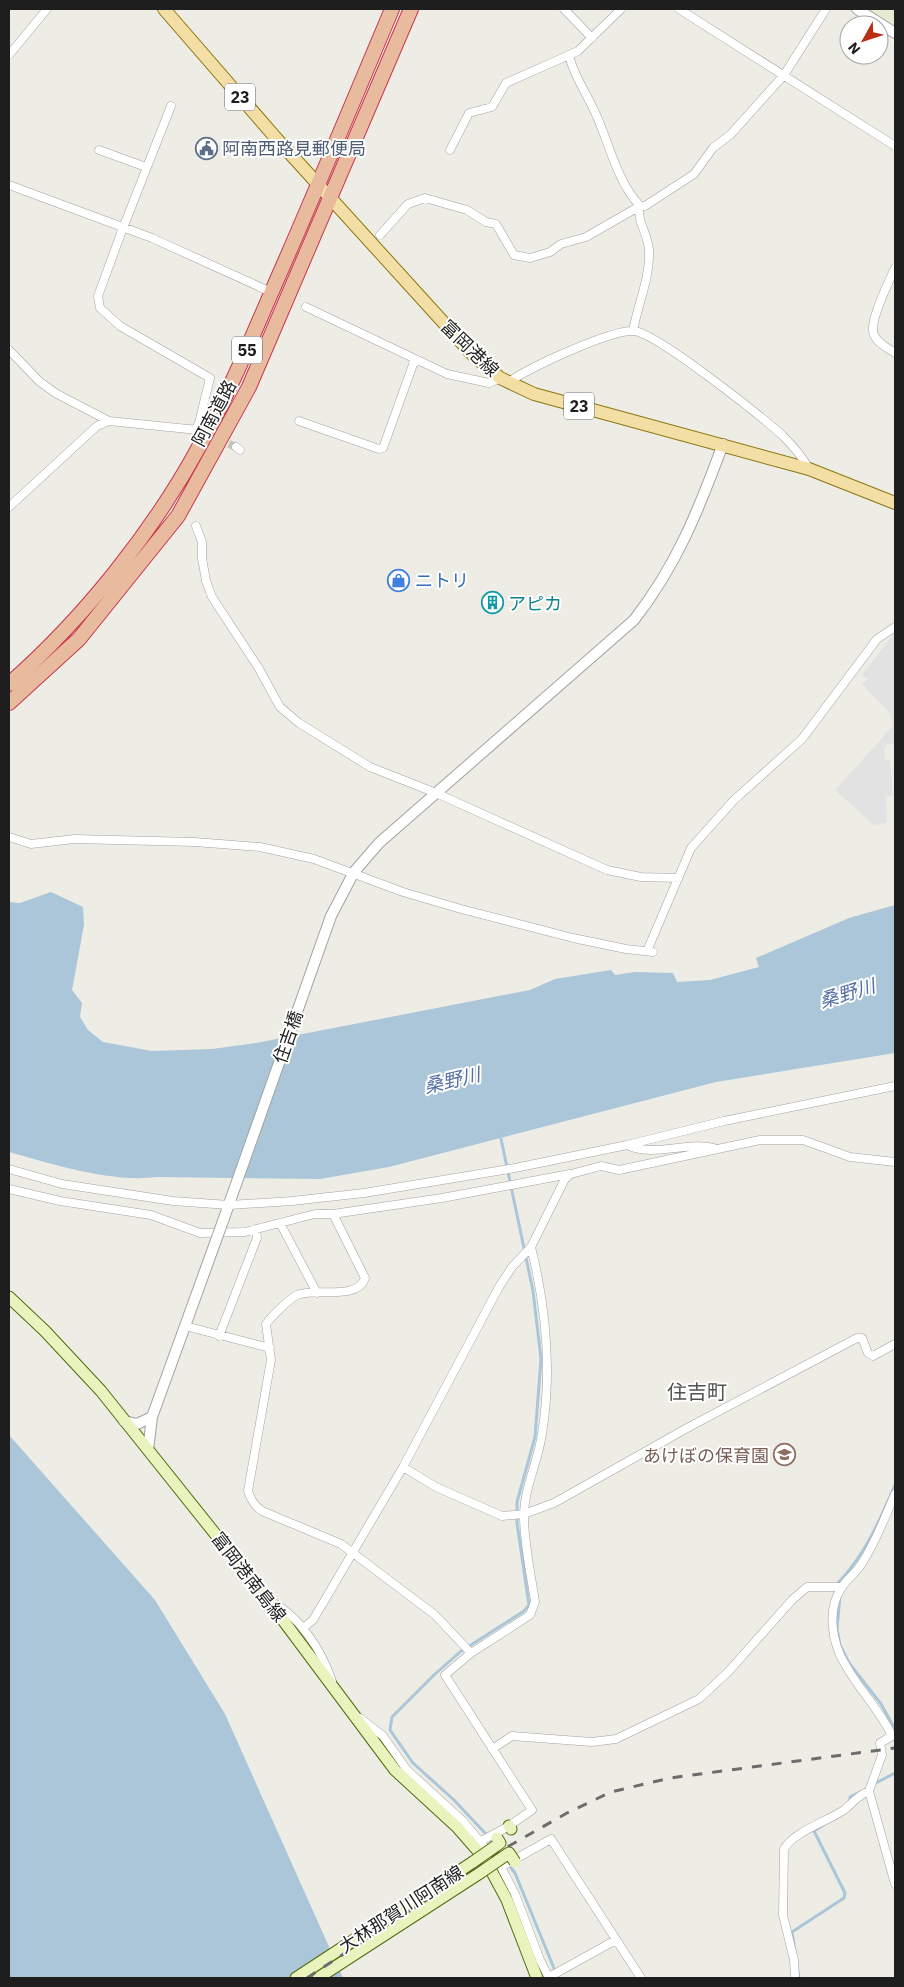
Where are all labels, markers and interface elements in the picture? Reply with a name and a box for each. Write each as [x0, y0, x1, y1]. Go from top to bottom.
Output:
north arrow [839, 15, 889, 65]
text: N [844, 39, 864, 58]
road number: 23 [225, 84, 255, 110]
public building icon: 阿南西路見郵便局 [194, 136, 218, 160]
place label: 阿南西路見郵便局 [222, 137, 366, 160]
street label: 富岡港線 [436, 315, 504, 381]
road number: 55 [232, 336, 262, 364]
street label: 阿南道路 [187, 376, 241, 450]
road number: 23 [564, 392, 594, 420]
shop icon: ニトリ [387, 568, 411, 592]
place label: ニトリ [415, 569, 469, 592]
building icon: アピカ [480, 591, 504, 615]
place label: アピカ [508, 592, 562, 615]
water label: 桑野川 [816, 973, 880, 1013]
street label: 住吉橋 [268, 1008, 308, 1066]
water label: 桑野川 [422, 1061, 484, 1098]
district label: 住吉町 [667, 1378, 727, 1405]
school or university icon: あけぼの保育園 [773, 1443, 797, 1467]
place label: あけぼの保育園 [643, 1444, 769, 1467]
street label: 富岡港南島線 [207, 1527, 291, 1627]
street label: 大林那賀川阿南線 [334, 1860, 468, 1958]

